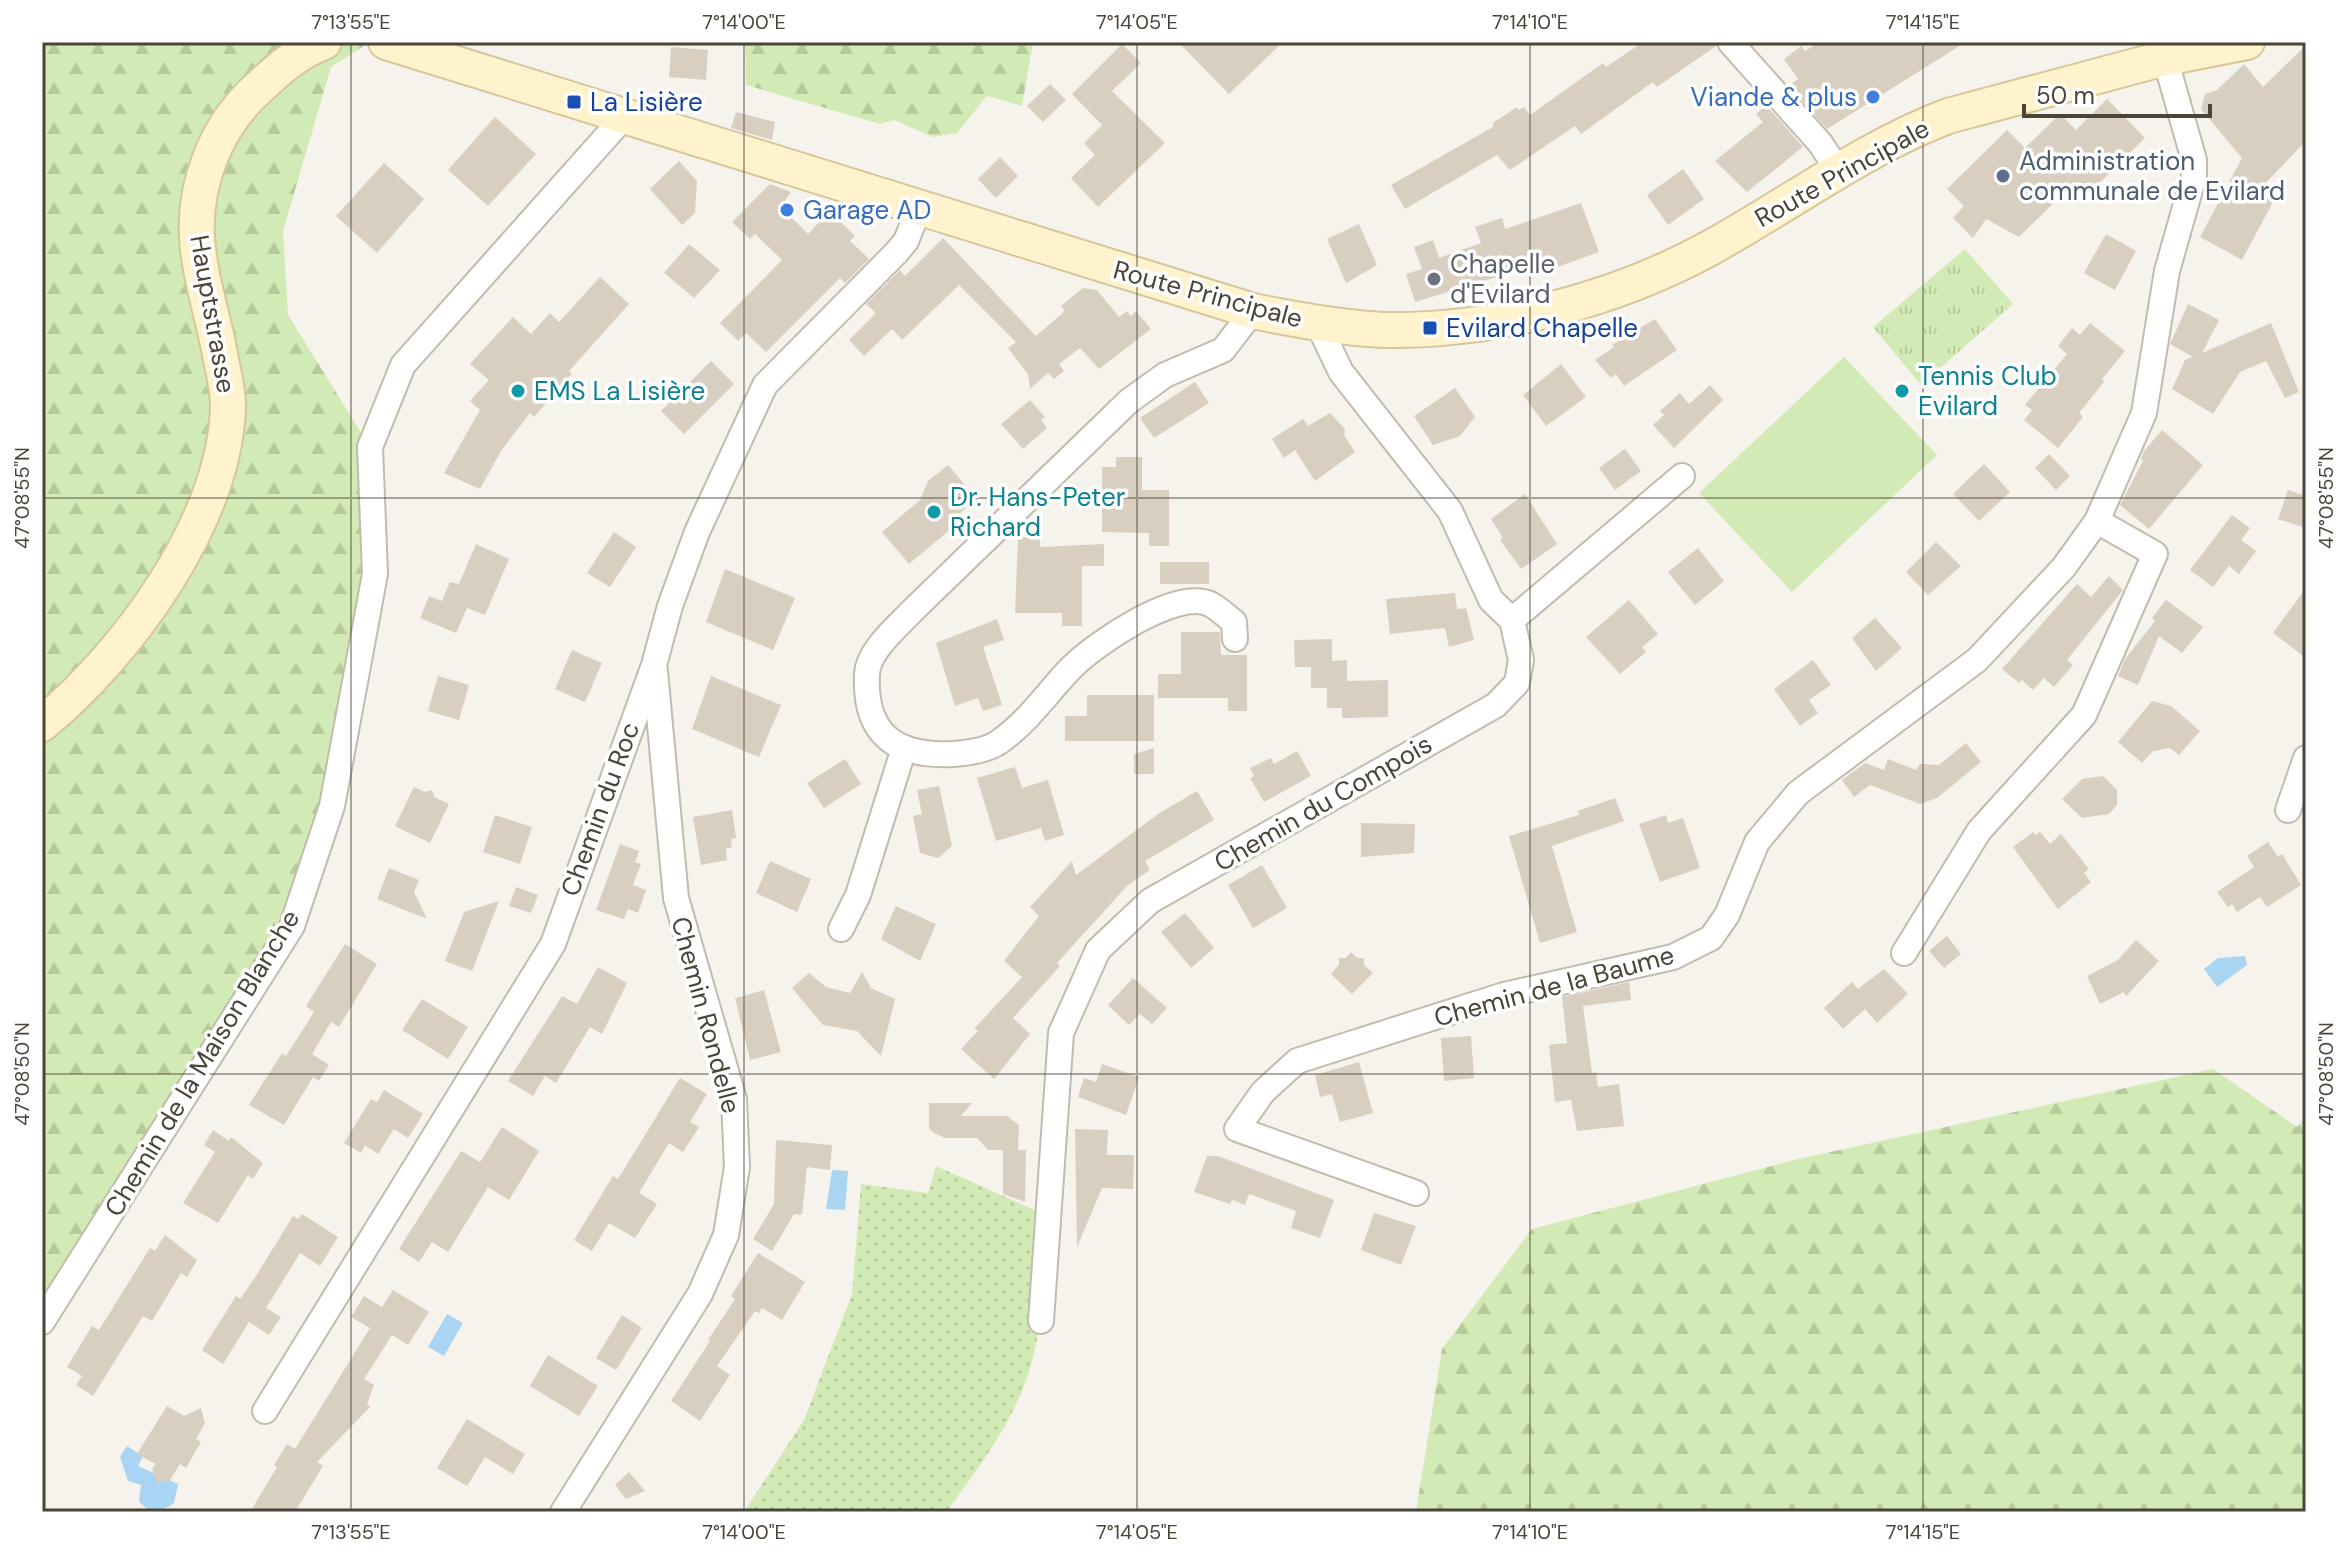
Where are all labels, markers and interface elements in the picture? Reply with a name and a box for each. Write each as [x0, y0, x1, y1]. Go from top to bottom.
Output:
text: 7°13'55"E [311, 9, 391, 35]
text: 7°14'00"E [702, 9, 786, 35]
text: 7°14'05"E [1096, 9, 1178, 35]
text: 7°14'10"E [1492, 9, 1568, 35]
text: 7°14'15"E [1886, 9, 1960, 35]
scale bar [2024, 68, 2210, 118]
place label: Viande & plus [1690, 80, 1857, 114]
text: 50 m [2036, 80, 2095, 111]
place label: La Lisière [590, 85, 703, 119]
marker: Viande & plus [1864, 88, 1882, 106]
marker: La Lisière [565, 93, 583, 111]
street label: Route Principale [1749, 111, 1935, 235]
place label: Administration communale de Evilard [2019, 144, 2285, 208]
marker: Administration communale de Evilard [1994, 167, 2012, 185]
place label: Garage AD [803, 193, 931, 227]
marker: Garage AD [778, 201, 796, 219]
street label: Hauptstrasse [182, 232, 244, 396]
place label: Chapelle d'Evilard [1450, 247, 1555, 311]
street label: Route Principale [1110, 252, 1306, 336]
marker: Chapelle d'Evilard [1425, 270, 1443, 288]
place label: Evilard Chapelle [1446, 311, 1638, 345]
marker: Evilard Chapelle [1421, 319, 1439, 337]
place label: Tennis Club Evilard [1918, 359, 2057, 423]
place label: EMS La Lisière [534, 374, 705, 408]
marker: EMS La Lisière [509, 382, 527, 400]
marker: Tennis Club Evilard [1893, 382, 1911, 400]
text: 47°08'55"N [9, 447, 35, 549]
text: 47°08'55"N [2313, 447, 2339, 549]
place label: Dr. Hans-Peter Richard [950, 480, 1125, 544]
marker: Dr. Hans-Peter Richard [925, 503, 943, 521]
street label: Chemin du Roc [553, 717, 647, 901]
street label: Chemin du Compois [1208, 727, 1438, 879]
street label: Chemin de la Maison Blanche [97, 903, 307, 1223]
street label: Chemin Rondelle [663, 913, 749, 1117]
street label: Chemin de la Baume [1430, 938, 1678, 1034]
text: 47°08'50"N [9, 1022, 35, 1126]
text: 47°08'50"N [2313, 1022, 2339, 1126]
text: 7°13'55"E [311, 1519, 391, 1545]
text: 7°14'00"E [702, 1519, 786, 1545]
text: 7°14'05"E [1096, 1519, 1178, 1545]
text: 7°14'10"E [1492, 1519, 1568, 1545]
text: 7°14'15"E [1886, 1519, 1960, 1545]

